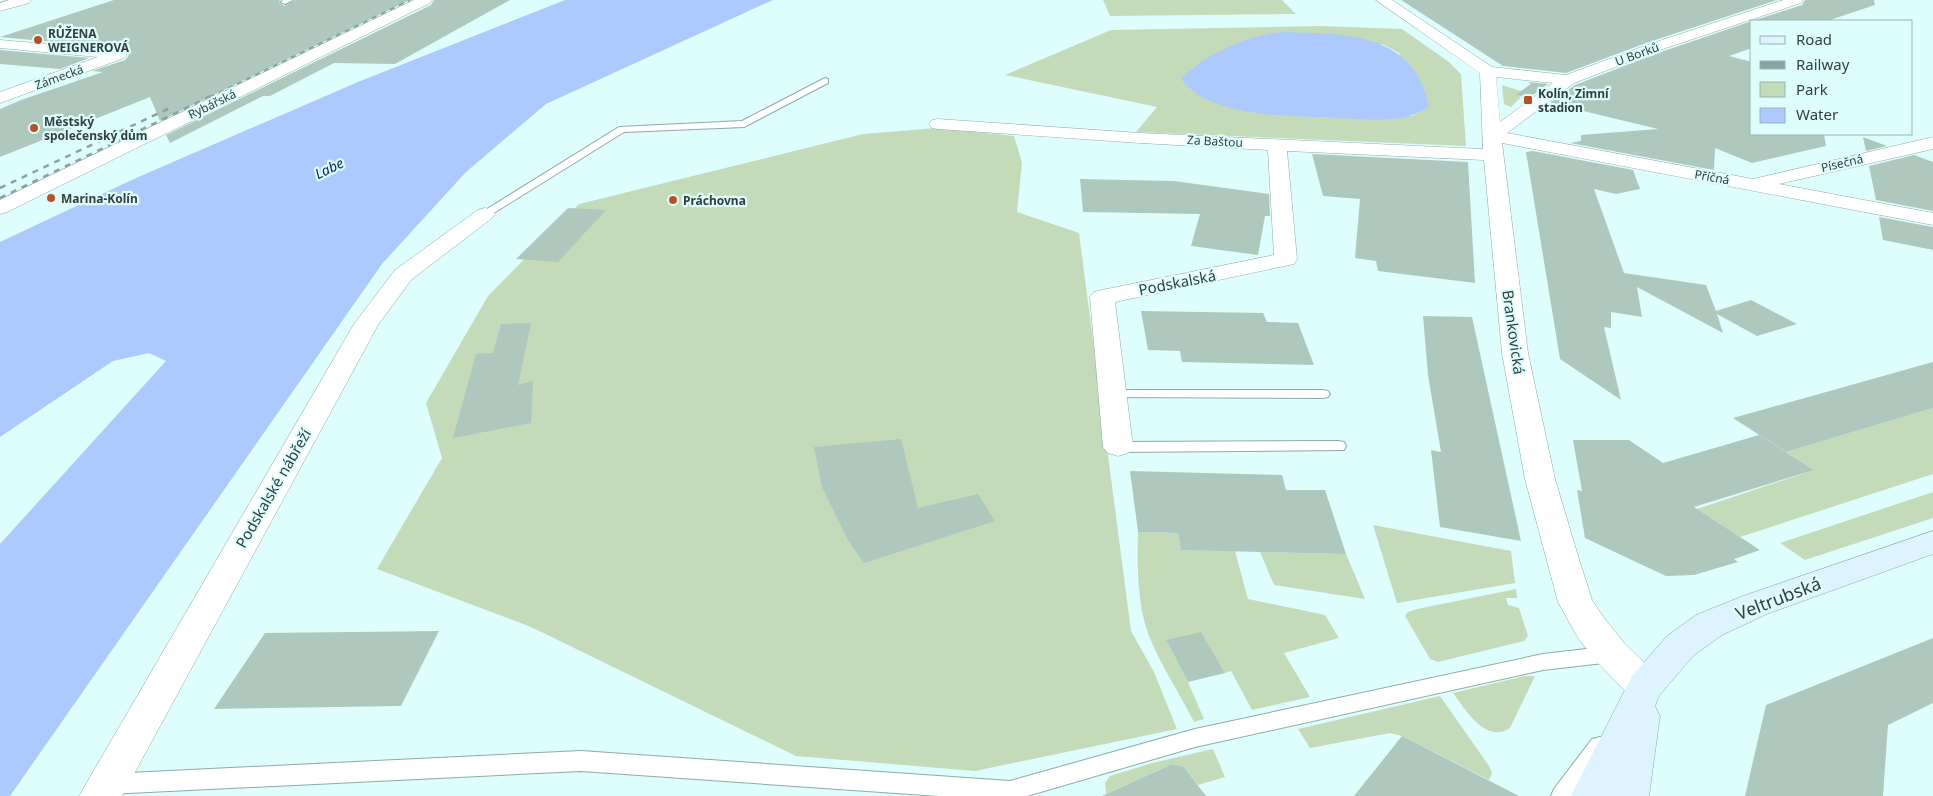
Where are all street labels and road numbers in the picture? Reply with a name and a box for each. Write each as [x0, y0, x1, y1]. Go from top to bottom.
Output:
street label: U Borků [1613, 38, 1661, 70]
street label: Zámecká [32, 60, 86, 94]
street label: Rybářská [185, 85, 239, 123]
street label: Za Baštou [1187, 131, 1243, 151]
street label: Písečná [1819, 150, 1865, 176]
street label: Příčná [1693, 166, 1731, 188]
street label: Podskalská [1137, 265, 1217, 299]
street label: Brankovická [1498, 288, 1530, 376]
street label: Podskalské nábřeží [231, 424, 316, 551]
street label: Veltrubská [1732, 571, 1824, 625]

